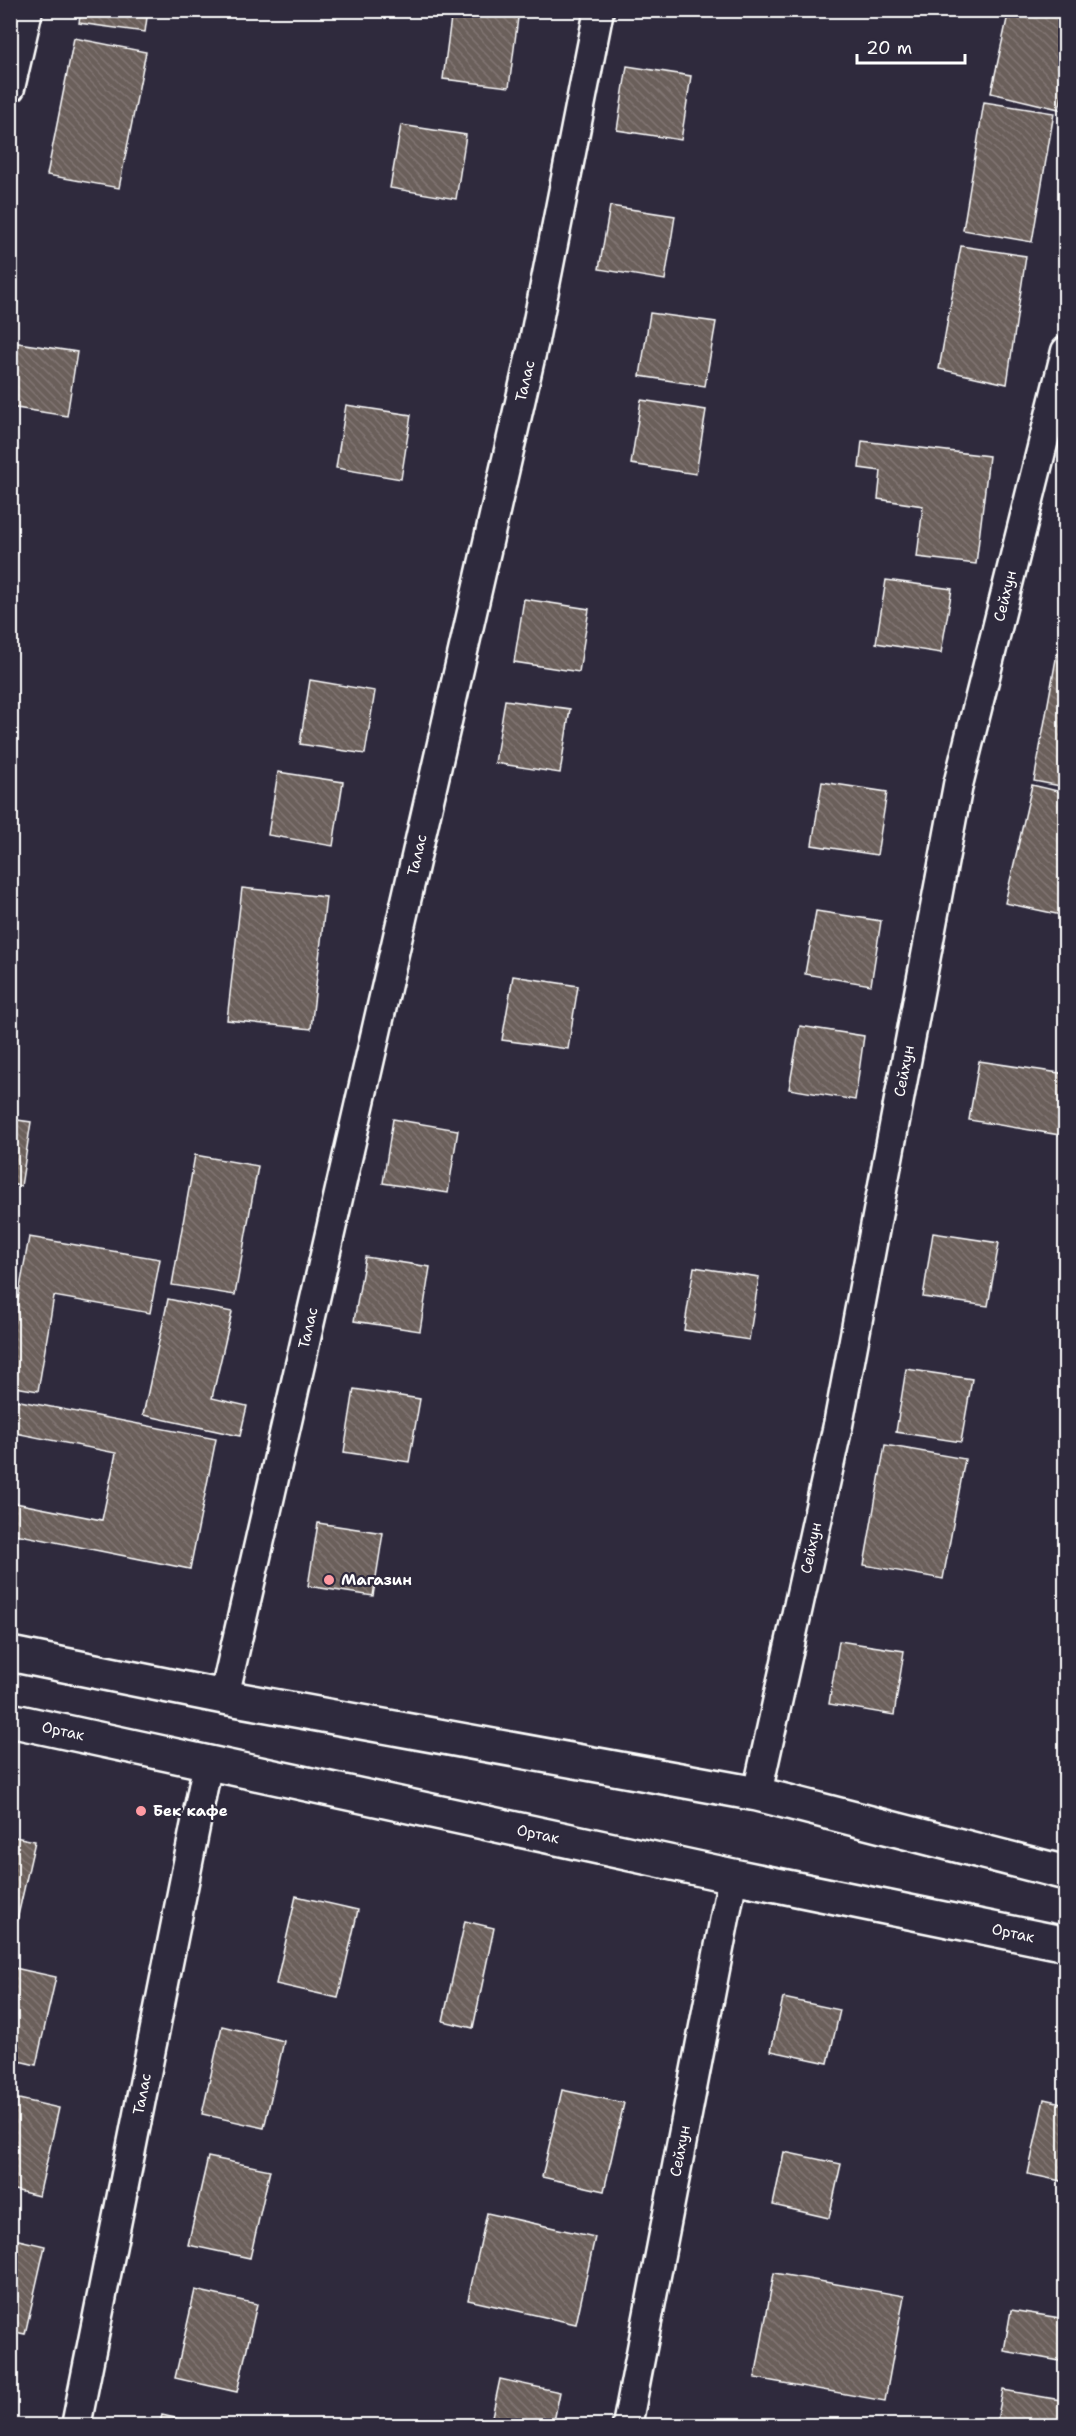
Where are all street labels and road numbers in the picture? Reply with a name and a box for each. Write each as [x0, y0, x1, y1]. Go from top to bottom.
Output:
street label: Талас [511, 358, 539, 404]
street label: Сейхун [989, 568, 1021, 624]
street label: Талас [403, 832, 431, 878]
street label: Сейхун [889, 1043, 919, 1099]
street label: Талас [294, 1305, 322, 1351]
street label: Сейхун [796, 1520, 826, 1576]
street label: Ортак [40, 1717, 86, 1745]
street label: Ортак [515, 1820, 561, 1848]
street label: Ортак [990, 1919, 1036, 1947]
street label: Талас [128, 2071, 156, 2117]
street label: Сейхун [665, 2123, 695, 2179]

